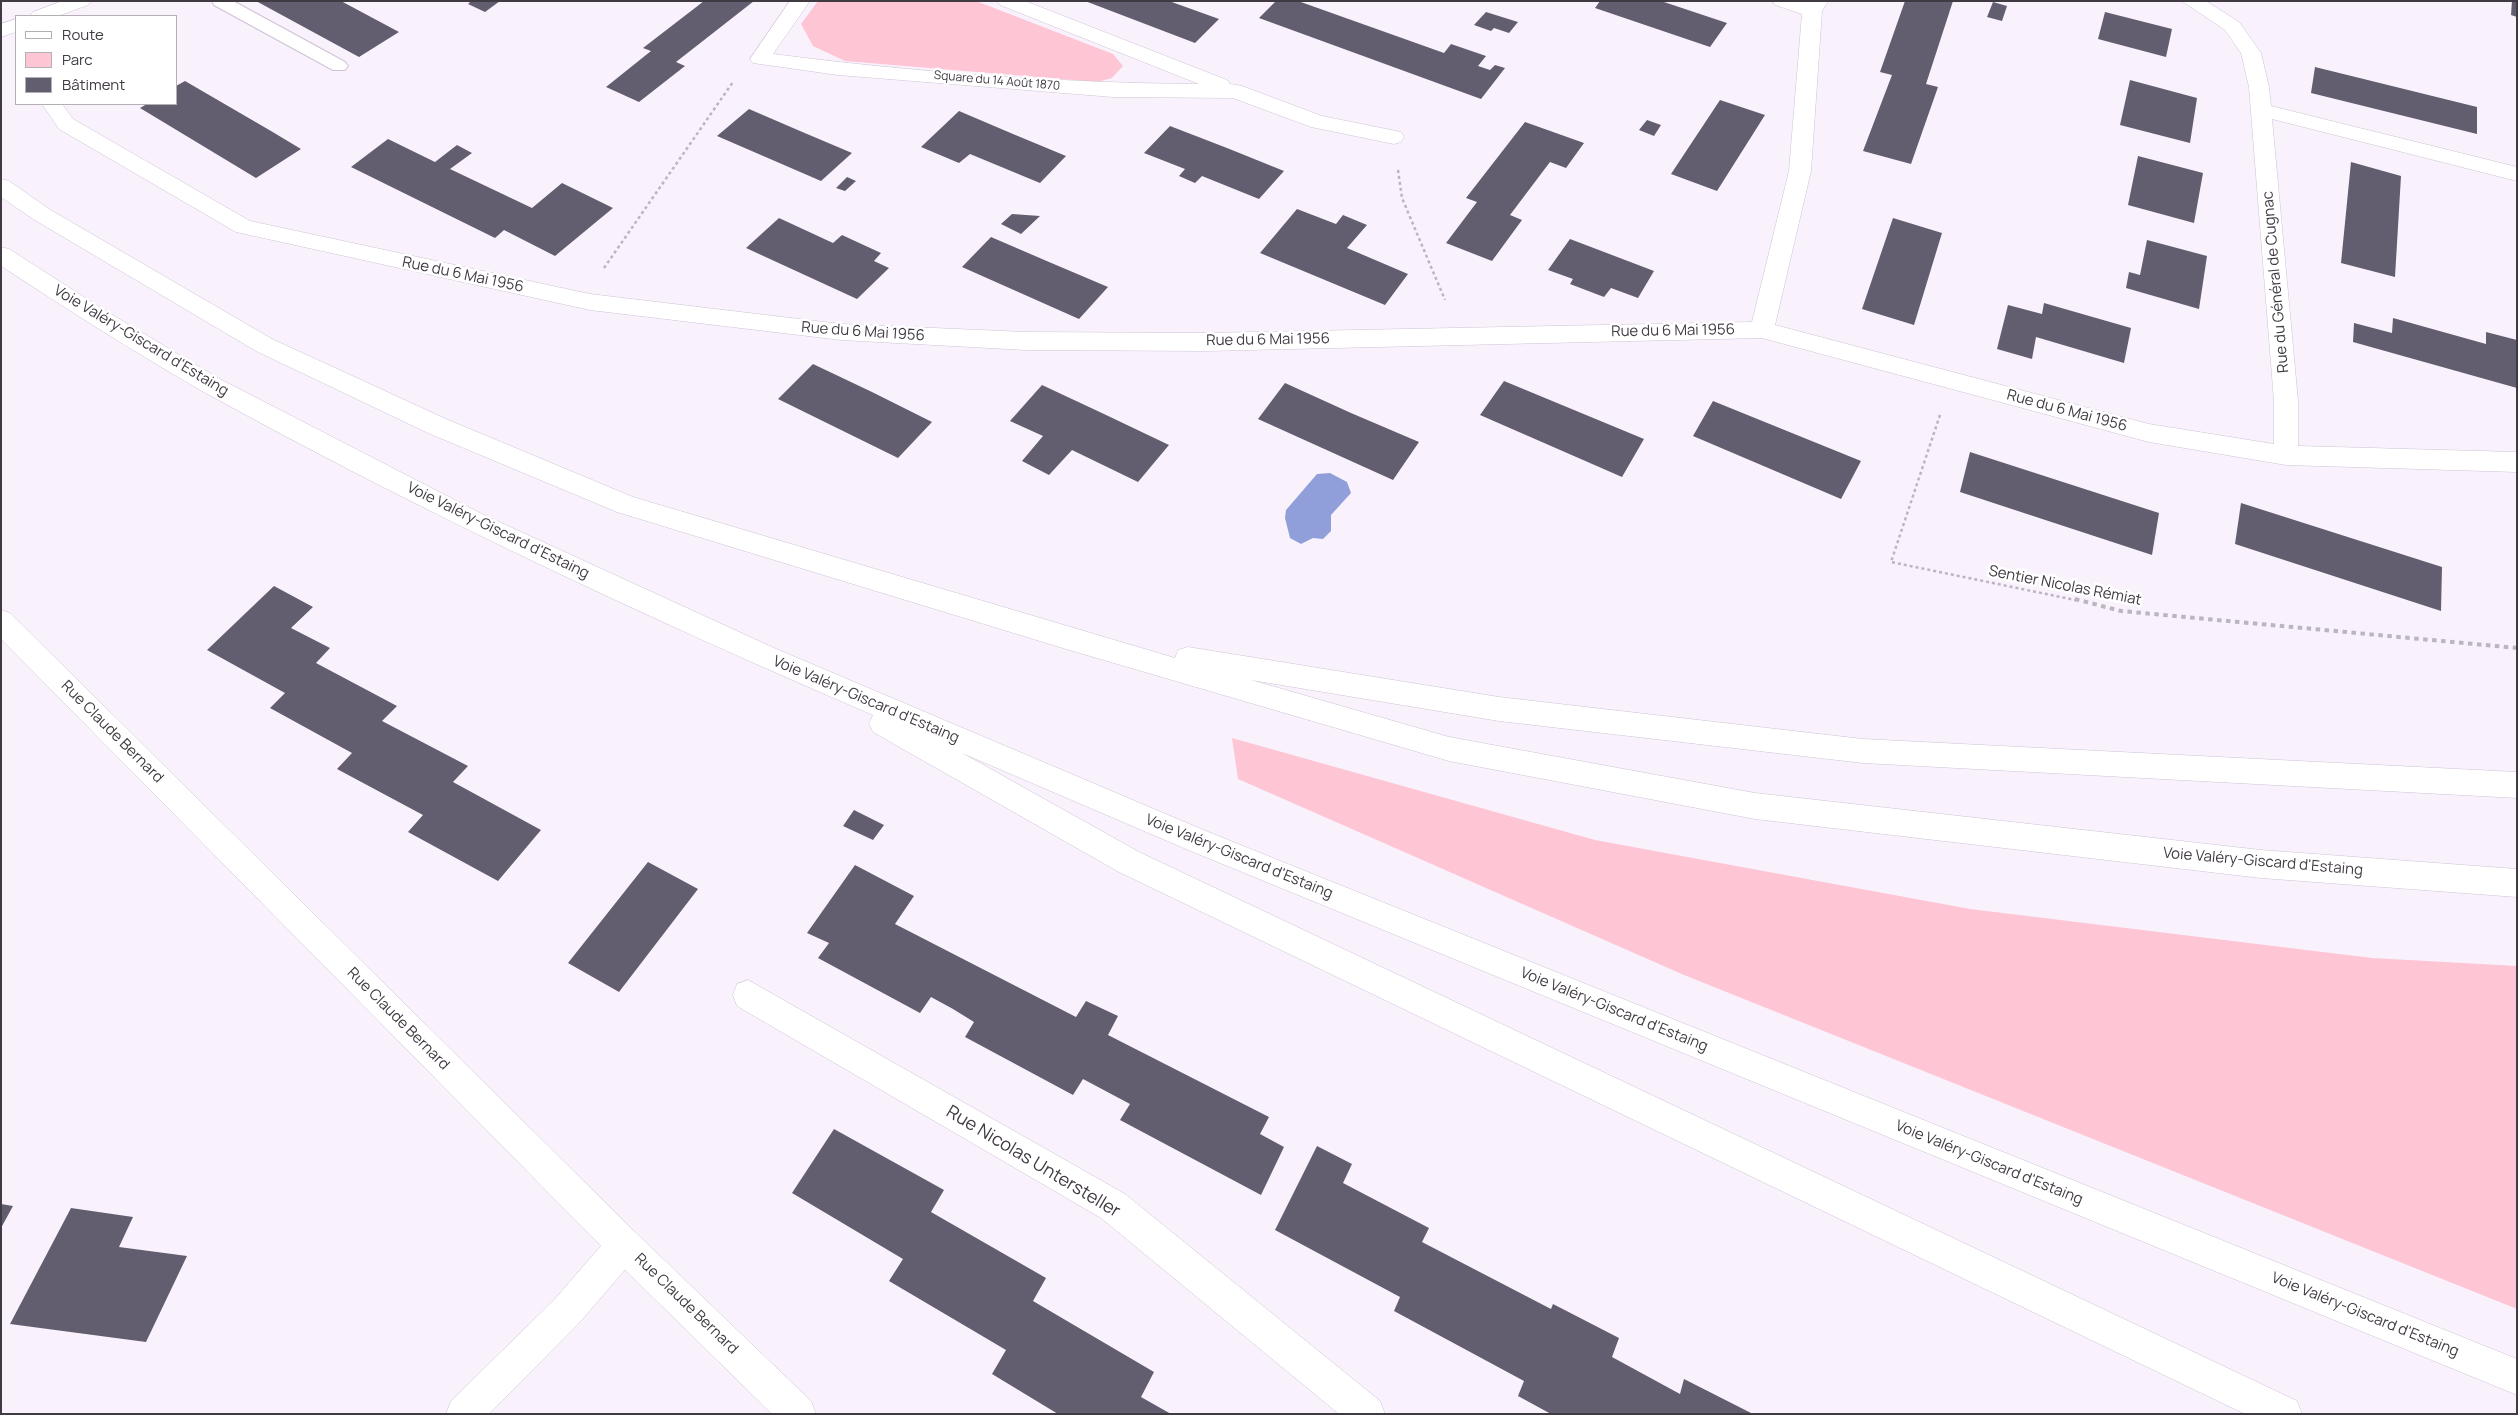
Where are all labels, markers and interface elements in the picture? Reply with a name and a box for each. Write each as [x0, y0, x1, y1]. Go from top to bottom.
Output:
legend [15, 15, 178, 105]
text: Route [62, 24, 104, 45]
text: Parc [62, 49, 93, 70]
street label: Square du 14 Août 1870 [933, 68, 1061, 94]
text: Bâtiment [62, 74, 125, 95]
street label: Rue du Général de Cugnac [2259, 190, 2293, 374]
street label: Rue du 6 Mai 1956 [401, 253, 525, 297]
street label: Voie Valéry-Giscard d'Estaing [50, 282, 232, 400]
street label: Rue du 6 Mai 1956 [801, 319, 925, 345]
street label: Rue du 6 Mai 1956 [1611, 321, 1735, 341]
street label: Rue du 6 Mai 1956 [1206, 330, 1330, 350]
street label: Rue du 6 Mai 1956 [2005, 386, 2129, 436]
street label: Voie Valéry-Giscard d'Estaing [404, 479, 592, 583]
street label: Sentier Nicolas Rémiat [1987, 562, 2143, 610]
street label: Voie Valéry-Giscard d'Estaing [770, 653, 962, 747]
street label: Rue Claude Bernard [57, 677, 167, 787]
street label: Voie Valéry-Giscard d'Estaing [1143, 811, 1335, 903]
street label: Voie Valéry-Giscard d'Estaing [2162, 844, 2364, 880]
street label: Rue Claude Bernard [343, 964, 453, 1074]
street label: Voie Valéry-Giscard d'Estaing [1518, 964, 1710, 1056]
street label: Rue Nicolas Untersteller [942, 1101, 1124, 1223]
street label: Voie Valéry-Giscard d'Estaing [1893, 1117, 2085, 1209]
street label: Rue Claude Bernard [630, 1250, 742, 1358]
street label: Voie Valéry-Giscard d'Estaing [2269, 1269, 2461, 1361]

